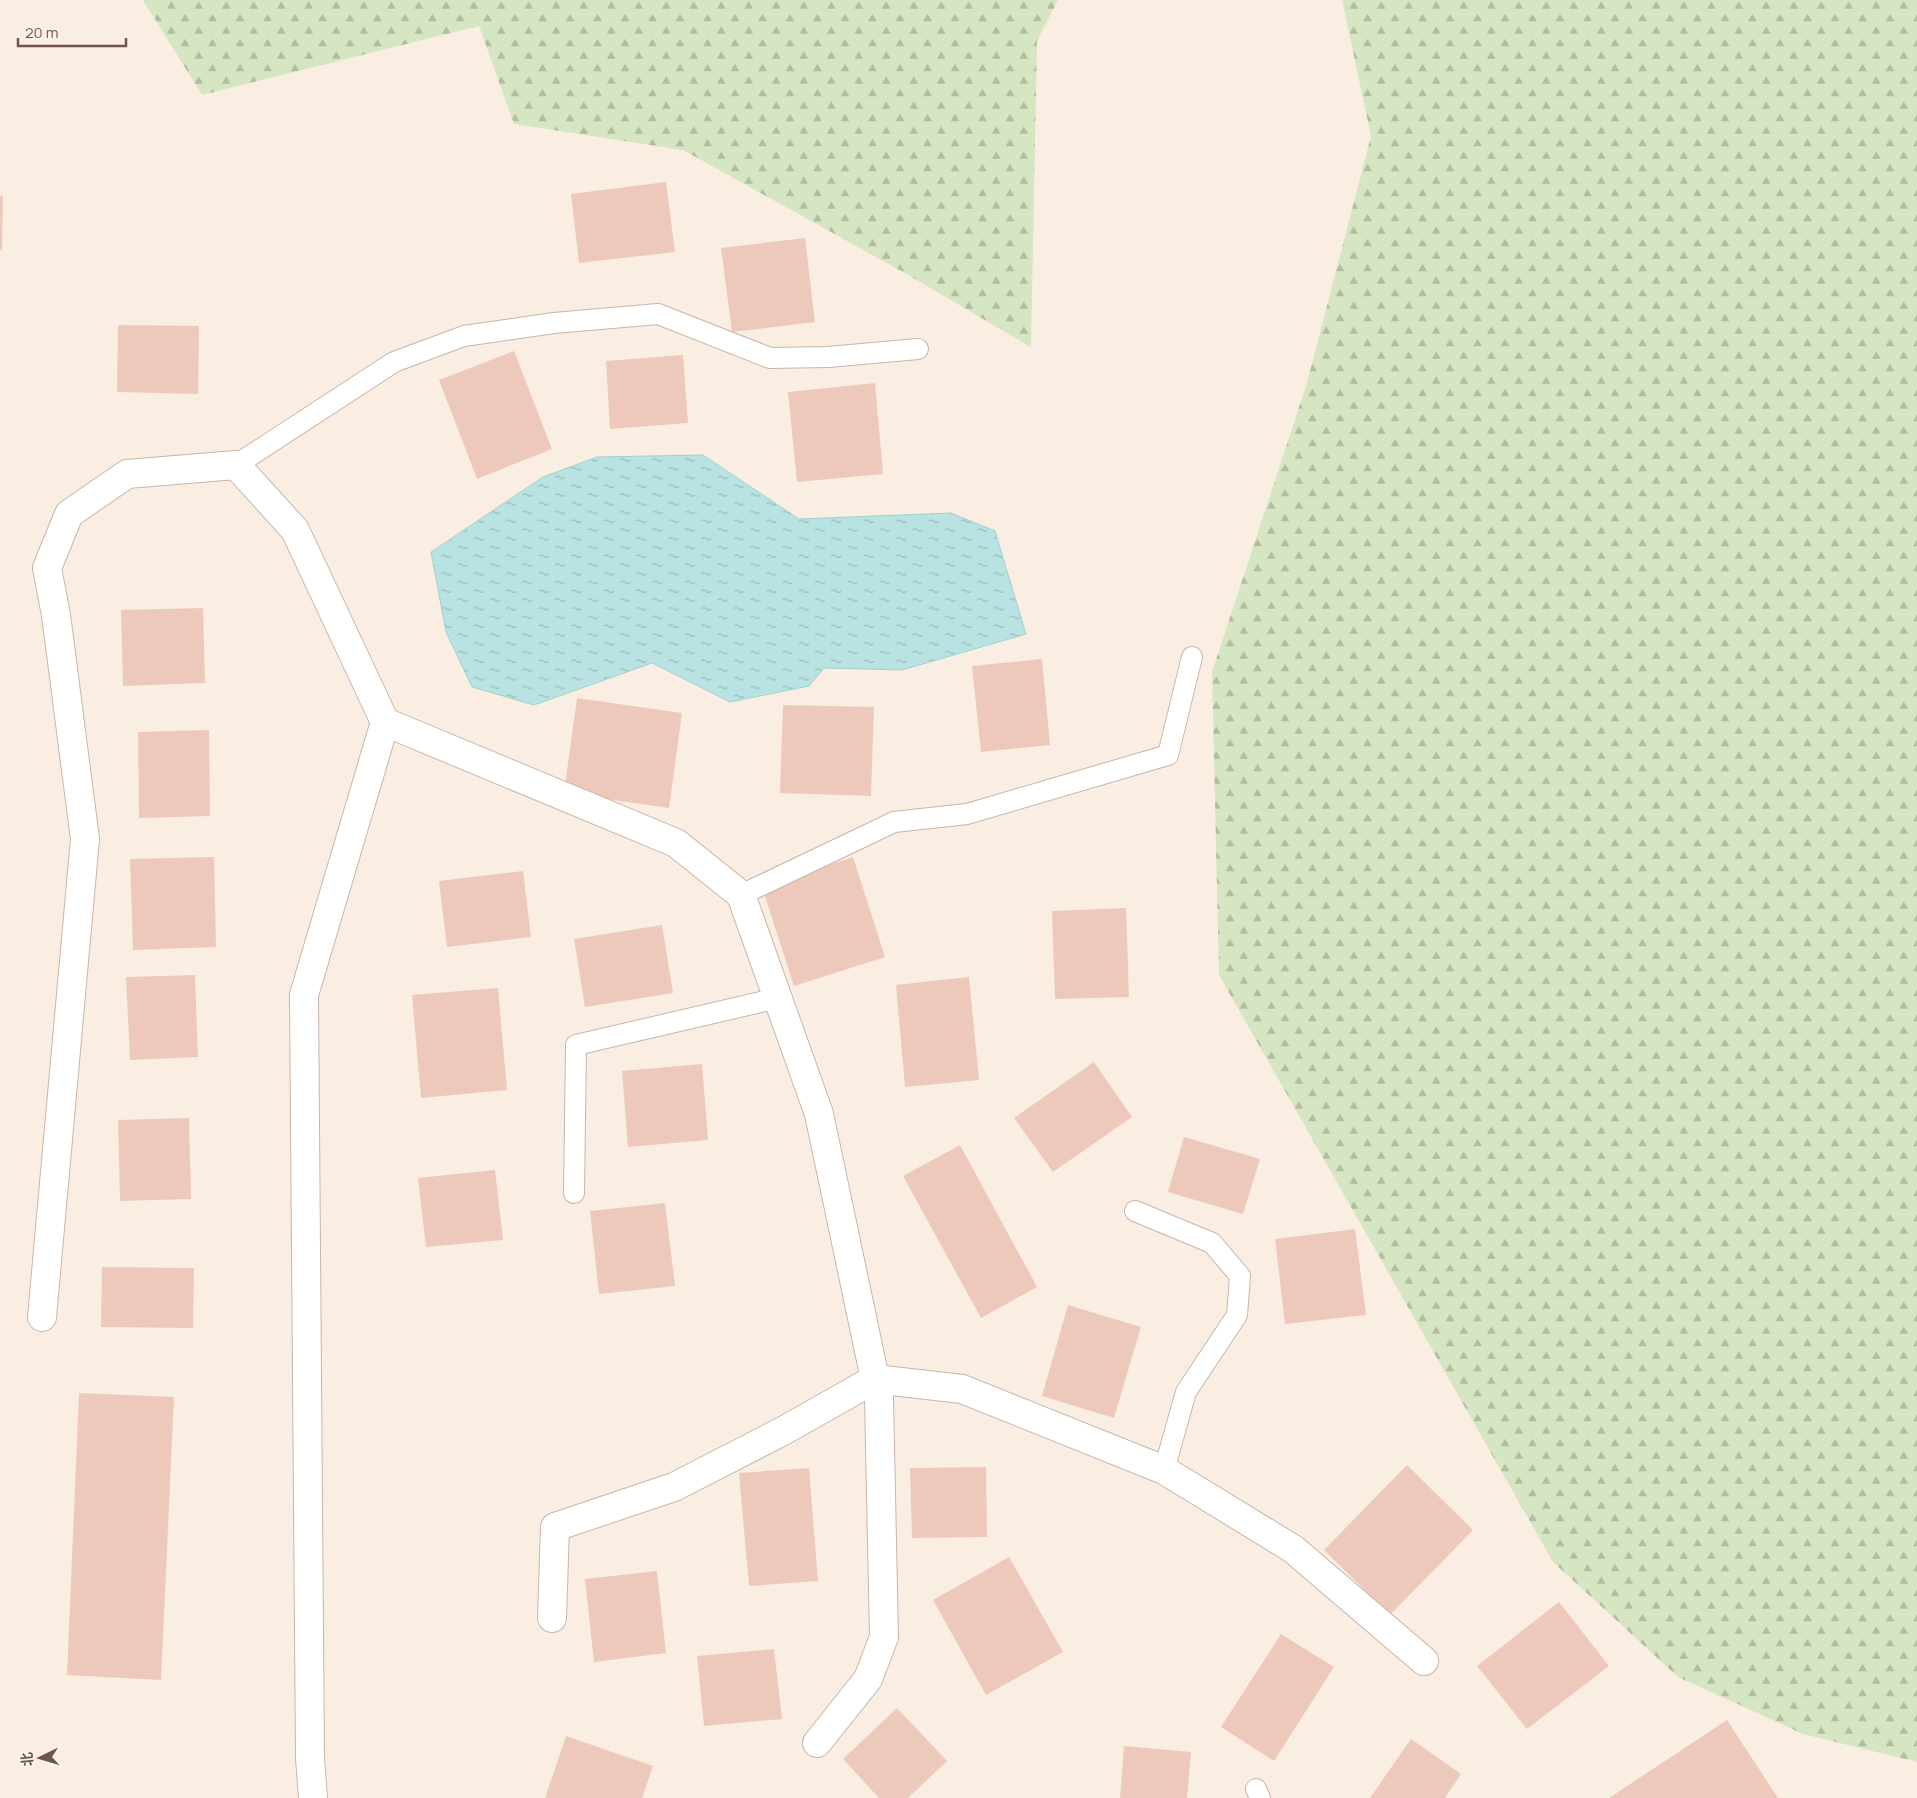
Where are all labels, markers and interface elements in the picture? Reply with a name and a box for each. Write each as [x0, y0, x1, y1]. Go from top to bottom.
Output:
scale bar [18, 15, 125, 47]
text: 20 m [25, 22, 58, 43]
north arrow [15, 1733, 65, 1783]
text: 北 [16, 1751, 37, 1767]

